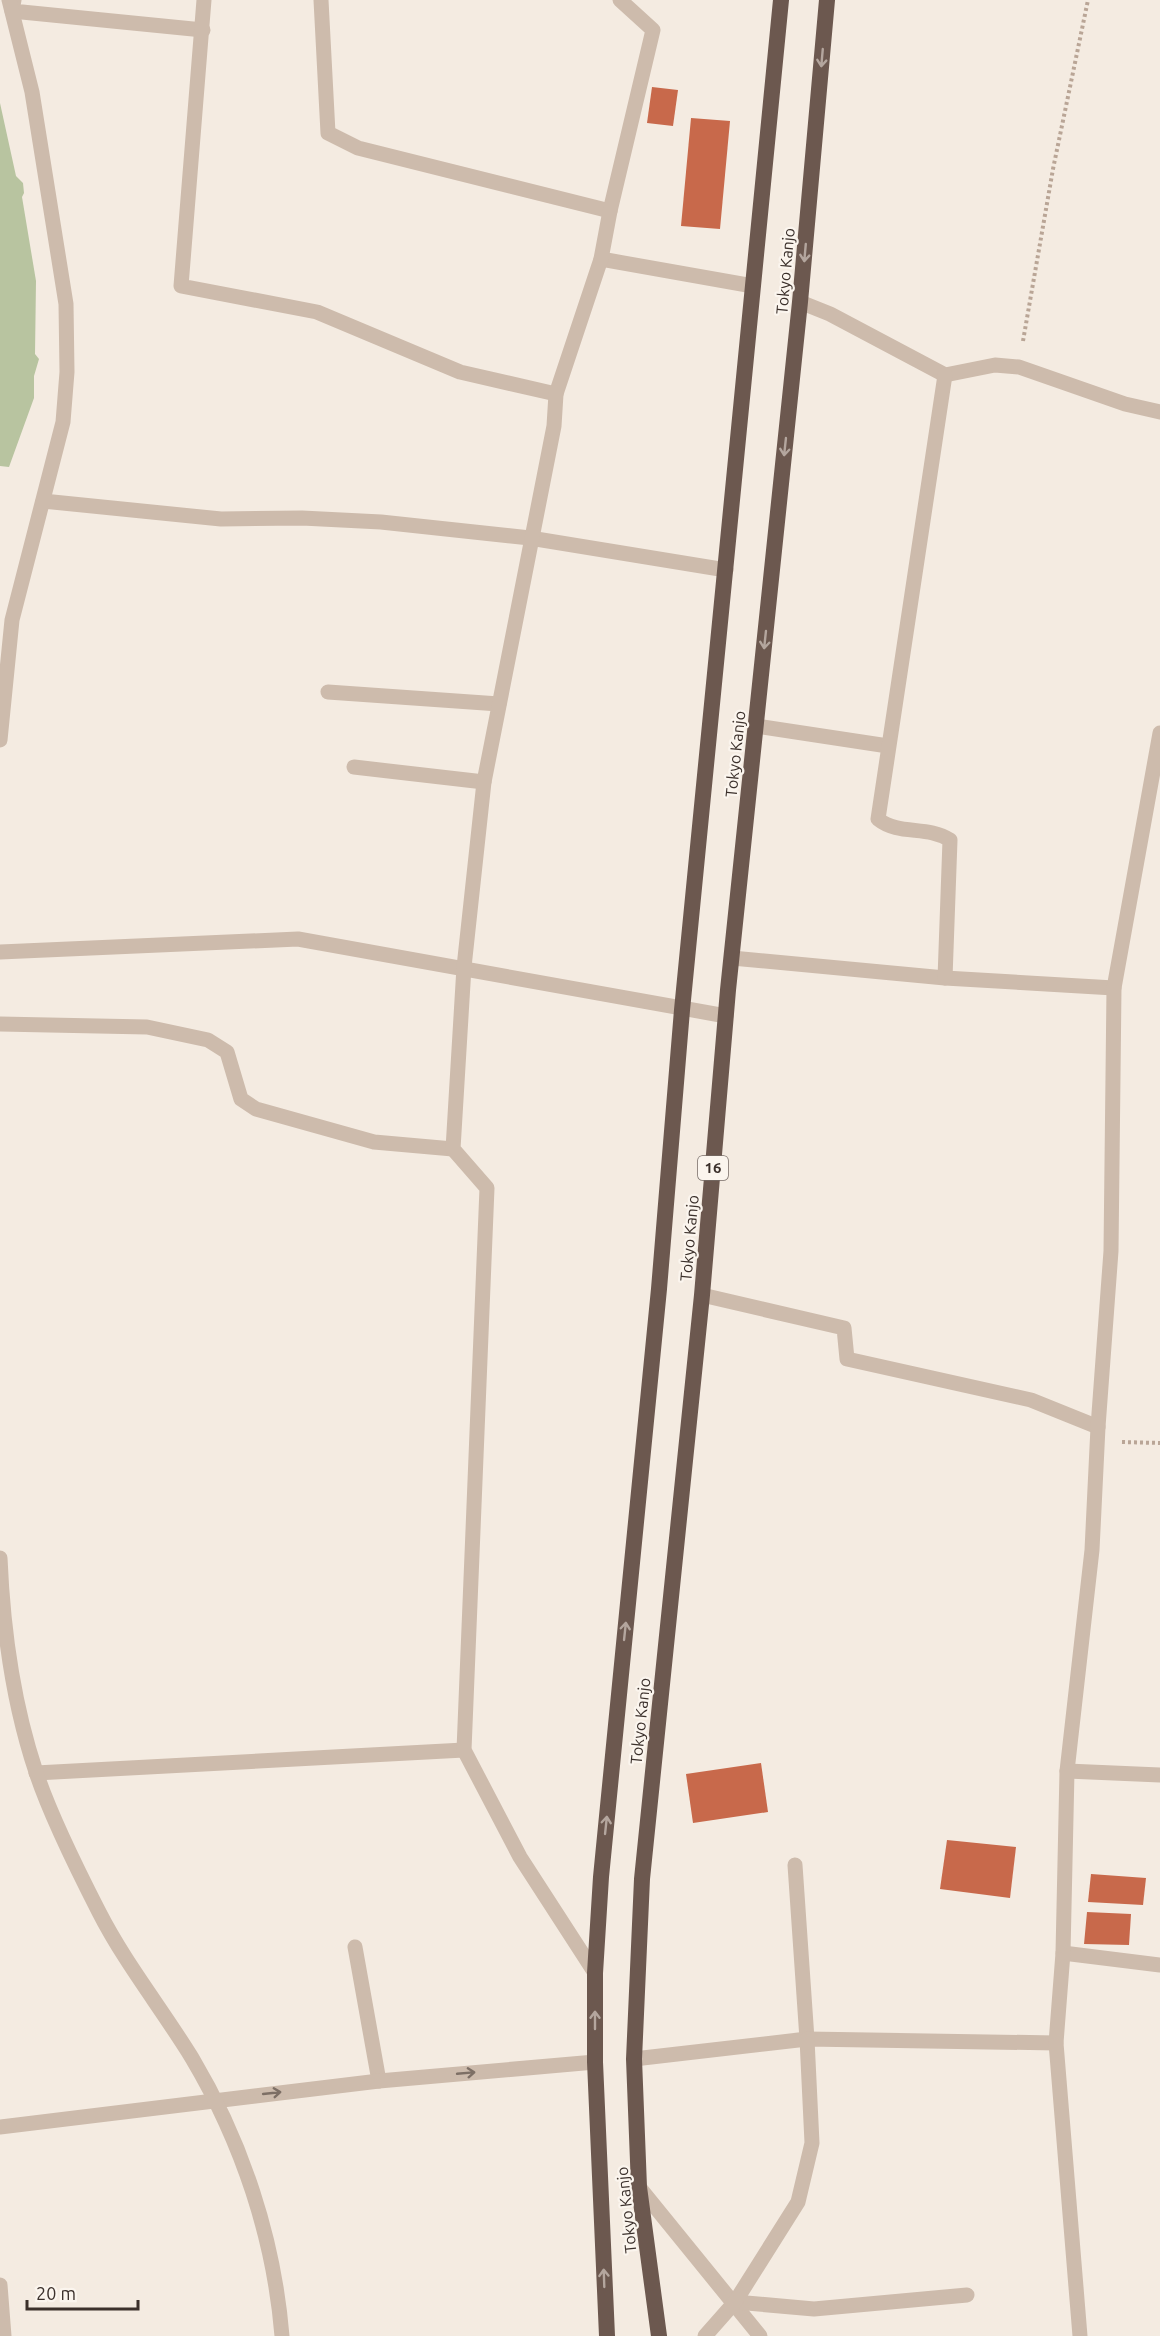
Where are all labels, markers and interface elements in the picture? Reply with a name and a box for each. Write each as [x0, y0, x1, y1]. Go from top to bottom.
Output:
one-way arrow [816, 48, 827, 68]
street label: Tokyo Kanjo [772, 227, 798, 315]
one-way arrow [799, 242, 810, 262]
one-way arrow [779, 436, 790, 456]
one-way arrow [759, 630, 770, 650]
street label: Tokyo Kanjo [722, 710, 748, 798]
road number: 16 [698, 1156, 728, 1180]
street label: Tokyo Kanjo [676, 1194, 702, 1282]
one-way arrow [620, 1622, 631, 1642]
street label: Tokyo Kanjo [627, 1677, 653, 1765]
one-way arrow [601, 1816, 612, 1836]
one-way arrow [589, 2010, 601, 2030]
one-way arrow [456, 2067, 476, 2078]
one-way arrow [262, 2087, 282, 2098]
street label: Tokyo Kanjo [613, 2166, 639, 2254]
one-way arrow [599, 2268, 610, 2288]
scale bar [27, 2273, 138, 2311]
text: 20 m [36, 2283, 76, 2303]

